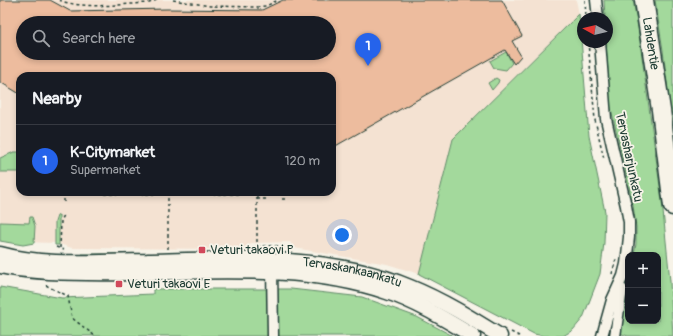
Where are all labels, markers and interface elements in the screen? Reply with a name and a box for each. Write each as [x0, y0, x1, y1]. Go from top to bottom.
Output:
north arrow [577, 12, 613, 48]
search box [16, 16, 336, 60]
street label: Lahdentie [639, 16, 663, 72]
icon: search [30, 27, 52, 49]
text: Search here [62, 29, 135, 48]
pin: 1 [355, 33, 381, 66]
text: Nearby [32, 88, 81, 109]
street label: Tervasharjunkatu [612, 111, 646, 203]
text: K-Citymarket [70, 143, 155, 162]
text: 1 [42, 153, 48, 169]
text: 120 m [284, 153, 320, 169]
text: Supermarket [70, 162, 141, 178]
your location [332, 225, 352, 245]
place label: Veturi takaovi P [210, 242, 294, 258]
marker: Veturi takaovi P [197, 245, 207, 255]
map controls [625, 252, 661, 324]
button: + [625, 252, 661, 288]
street label: Tervaskankaankatu [302, 254, 404, 291]
place label: Veturi takaovi E [127, 276, 210, 292]
marker: Veturi takaovi E [114, 279, 124, 289]
button: − [625, 288, 661, 324]

